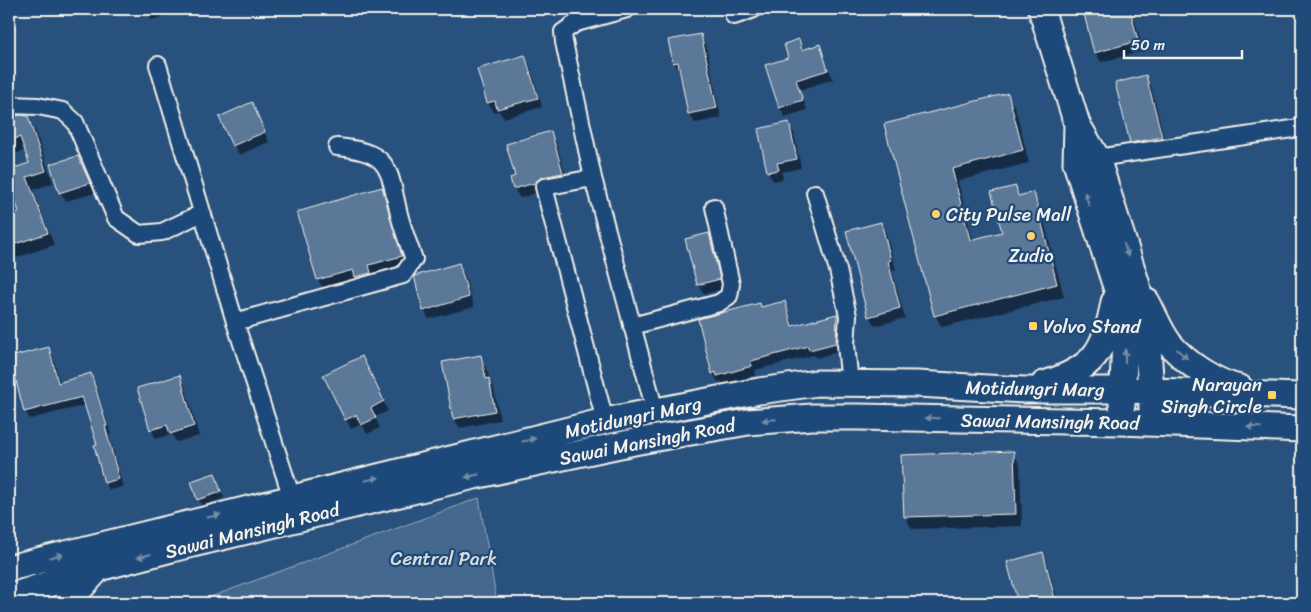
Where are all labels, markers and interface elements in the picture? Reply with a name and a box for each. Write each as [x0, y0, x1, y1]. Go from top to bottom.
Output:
scale bar [1124, 28, 1241, 60]
text: 50 m [1131, 32, 1166, 58]
one-way arrow [1083, 191, 1091, 206]
place label: City Pulse Mall [946, 198, 1072, 231]
marker: City Pulse Mall [930, 208, 942, 220]
marker: Zudio [1025, 230, 1037, 242]
place label: Zudio [1008, 239, 1054, 272]
one-way arrow [1123, 243, 1131, 258]
place label: Volvo Stand [1043, 310, 1142, 343]
marker: Volvo Stand [1027, 320, 1039, 332]
one-way arrow [1121, 348, 1129, 364]
one-way arrow [1175, 349, 1188, 360]
place label: Narayan Singh Circle [1161, 368, 1262, 423]
street label: Motidungri Marg [965, 371, 1105, 406]
street label: Motidungri Marg [562, 387, 705, 448]
marker: Narayan Singh Circle [1266, 389, 1278, 401]
street label: Sawai Mansingh Road [960, 403, 1142, 440]
street label: Sawai Mansingh Road [556, 408, 740, 475]
one-way arrow [923, 414, 939, 422]
one-way arrow [761, 416, 777, 424]
one-way arrow [1245, 423, 1261, 431]
one-way arrow [522, 436, 537, 444]
one-way arrow [465, 472, 480, 480]
one-way arrow [364, 475, 379, 483]
street label: Sawai Mansingh Road [161, 492, 345, 568]
one-way arrow [206, 512, 221, 520]
park label: Central Park [391, 542, 497, 575]
one-way arrow [49, 552, 64, 560]
one-way arrow [137, 552, 152, 560]

